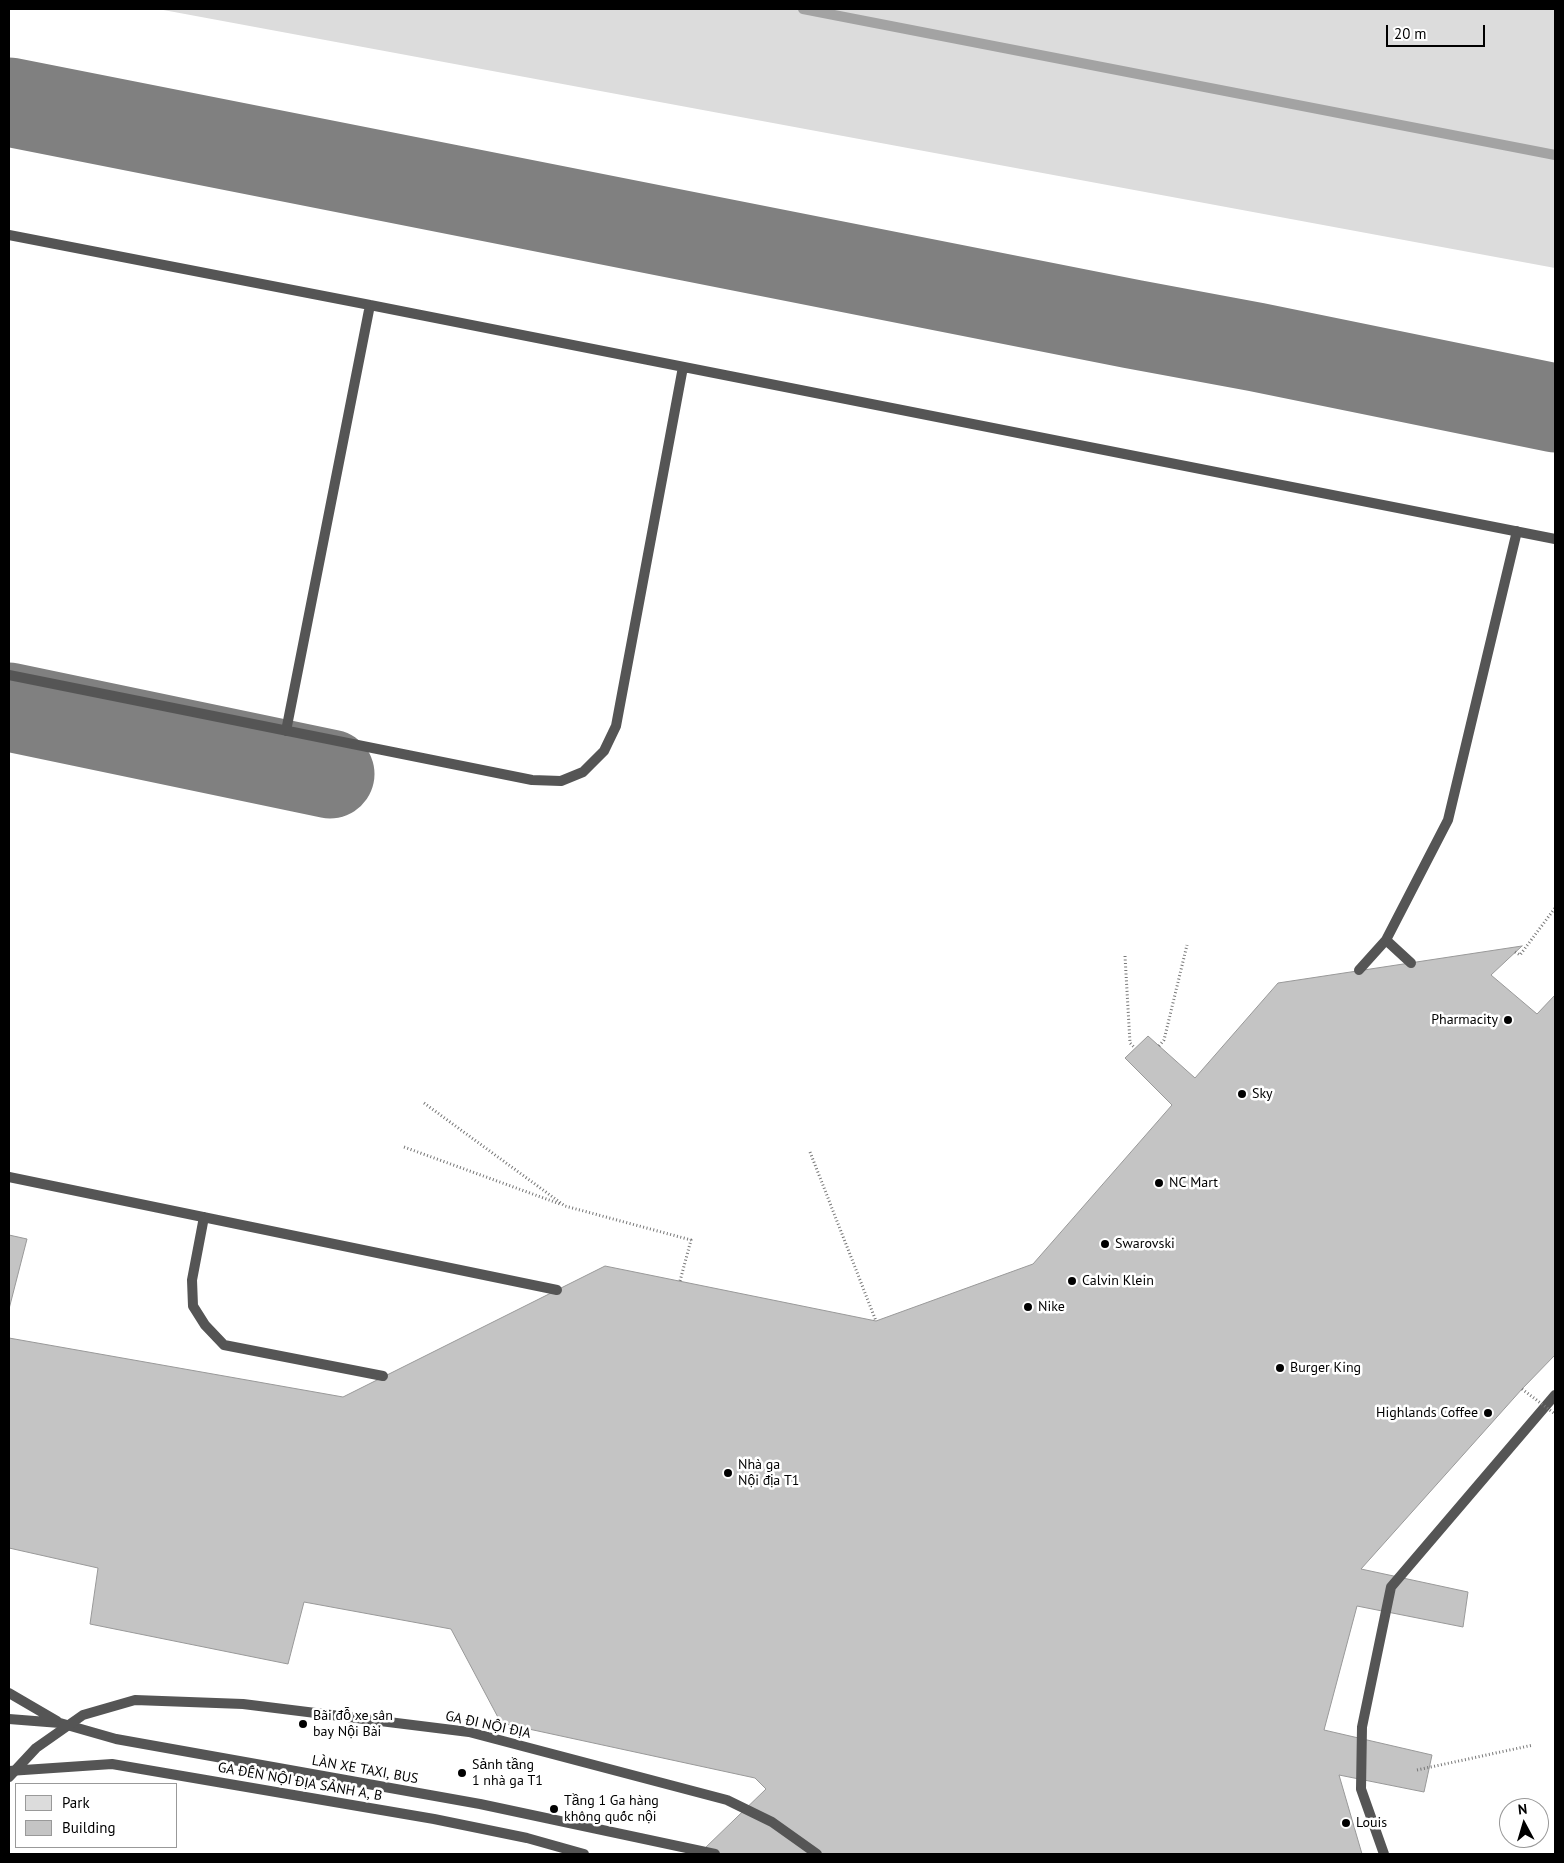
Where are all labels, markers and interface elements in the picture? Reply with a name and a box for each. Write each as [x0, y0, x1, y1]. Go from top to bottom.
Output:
scale bar [1389, 15, 1488, 47]
text: 20 m [1394, 24, 1427, 43]
place label: Pharmacity [1431, 1012, 1498, 1028]
marker: Pharmacity [1502, 1014, 1514, 1026]
place label: Sky [1252, 1086, 1273, 1102]
marker: Sky [1236, 1088, 1248, 1100]
place label: NC Mart [1169, 1175, 1218, 1191]
marker: NC Mart [1153, 1177, 1165, 1189]
place label: Swarovski [1115, 1236, 1175, 1252]
marker: Swarovski [1099, 1238, 1111, 1250]
place label: Calvin Klein [1082, 1273, 1154, 1289]
marker: Calvin Klein [1066, 1275, 1078, 1287]
place label: Nike [1038, 1299, 1065, 1315]
marker: Nike [1022, 1301, 1034, 1313]
place label: Burger King [1290, 1360, 1361, 1376]
marker: Burger King [1274, 1362, 1286, 1374]
place label: Highlands Coffee [1376, 1405, 1478, 1421]
marker: Highlands Coffee [1482, 1407, 1494, 1419]
place label: Nhà ga Nội địa T1 [738, 1457, 799, 1490]
marker: Nhà ga Nội địa T1 [722, 1467, 734, 1479]
place label: Bãi đỗ xe sân bay Nội Bài [313, 1708, 393, 1740]
street label: GA ĐI NỘI ĐỊA [444, 1708, 532, 1742]
marker: Bãi đỗ xe sân bay Nội Bài [297, 1718, 309, 1730]
street label: LÀN XE TAXI, BUS [311, 1752, 419, 1788]
place label: Sảnh tầng 1 nhà ga T1 [472, 1757, 543, 1790]
street label: GA ĐẾN NỘI ĐỊA SẢNH A, B [217, 1759, 383, 1805]
marker: Sảnh tầng 1 nhà ga T1 [456, 1767, 468, 1779]
legend [15, 1783, 178, 1848]
text: Park [62, 1793, 90, 1812]
place label: Tầng 1 Ga hàng không quốc nội [564, 1793, 659, 1825]
north arrow [1499, 1798, 1549, 1848]
text: N [1517, 1800, 1528, 1819]
marker: Tầng 1 Ga hàng không quốc nội [548, 1803, 560, 1815]
place label: Louis [1356, 1815, 1387, 1831]
marker: Louis [1340, 1817, 1352, 1829]
text: Building [62, 1818, 116, 1837]

